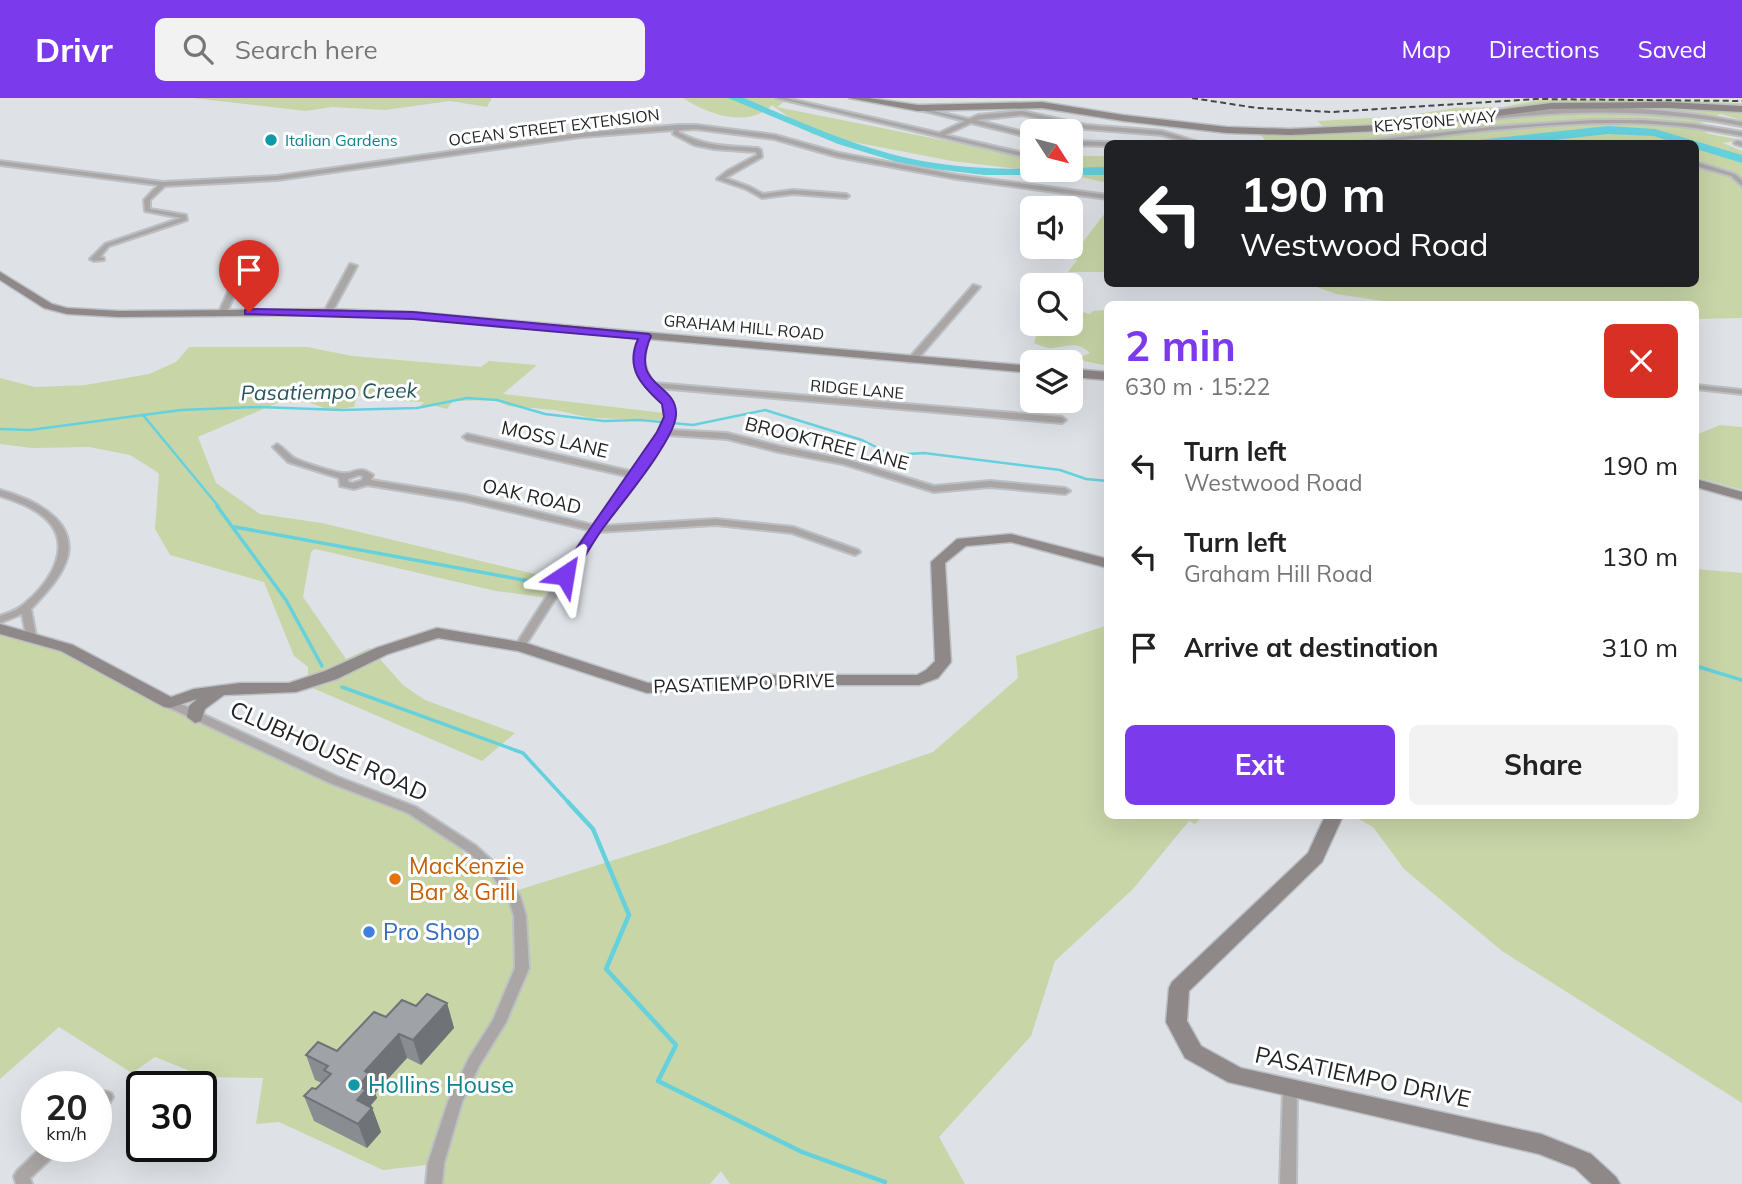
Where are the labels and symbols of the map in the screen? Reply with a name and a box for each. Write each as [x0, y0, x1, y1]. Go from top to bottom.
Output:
street label: OCEAN STREET EXTENSION [447, 104, 661, 150]
street label: KEYSTONE WAY [1373, 106, 1497, 136]
north arrow [1020, 119, 1083, 182]
place label: Italian Gardens [285, 130, 398, 150]
marker: Italian Gardens [263, 132, 279, 148]
pin [219, 240, 279, 312]
street label: GRAHAM HILL ROAD [663, 310, 825, 344]
street label: RIDGE LANE [809, 375, 905, 403]
water label: Pasatiempo Creek [240, 376, 419, 406]
street label: BROOKTREE LANE [743, 411, 911, 475]
street label: MOSS LANE [499, 415, 611, 463]
street label: OAK ROAD [480, 473, 584, 519]
position arrow [528, 538, 602, 612]
street label: PASATIEMPO DRIVE [653, 668, 835, 698]
street label: CLUBHOUSE ROAD [226, 694, 433, 807]
place label: MacKenzie Bar & Grill [409, 851, 524, 906]
marker: MacKenzie Bar & Grill [387, 871, 403, 887]
place label: Pro Shop [383, 917, 480, 946]
marker: Pro Shop [361, 924, 377, 940]
street label: PASATIEMPO DRIVE [1253, 1039, 1474, 1114]
place label: Hollins House [368, 1070, 514, 1099]
speed limit sign: 30 [126, 1071, 217, 1162]
marker: Hollins House [346, 1077, 362, 1093]

